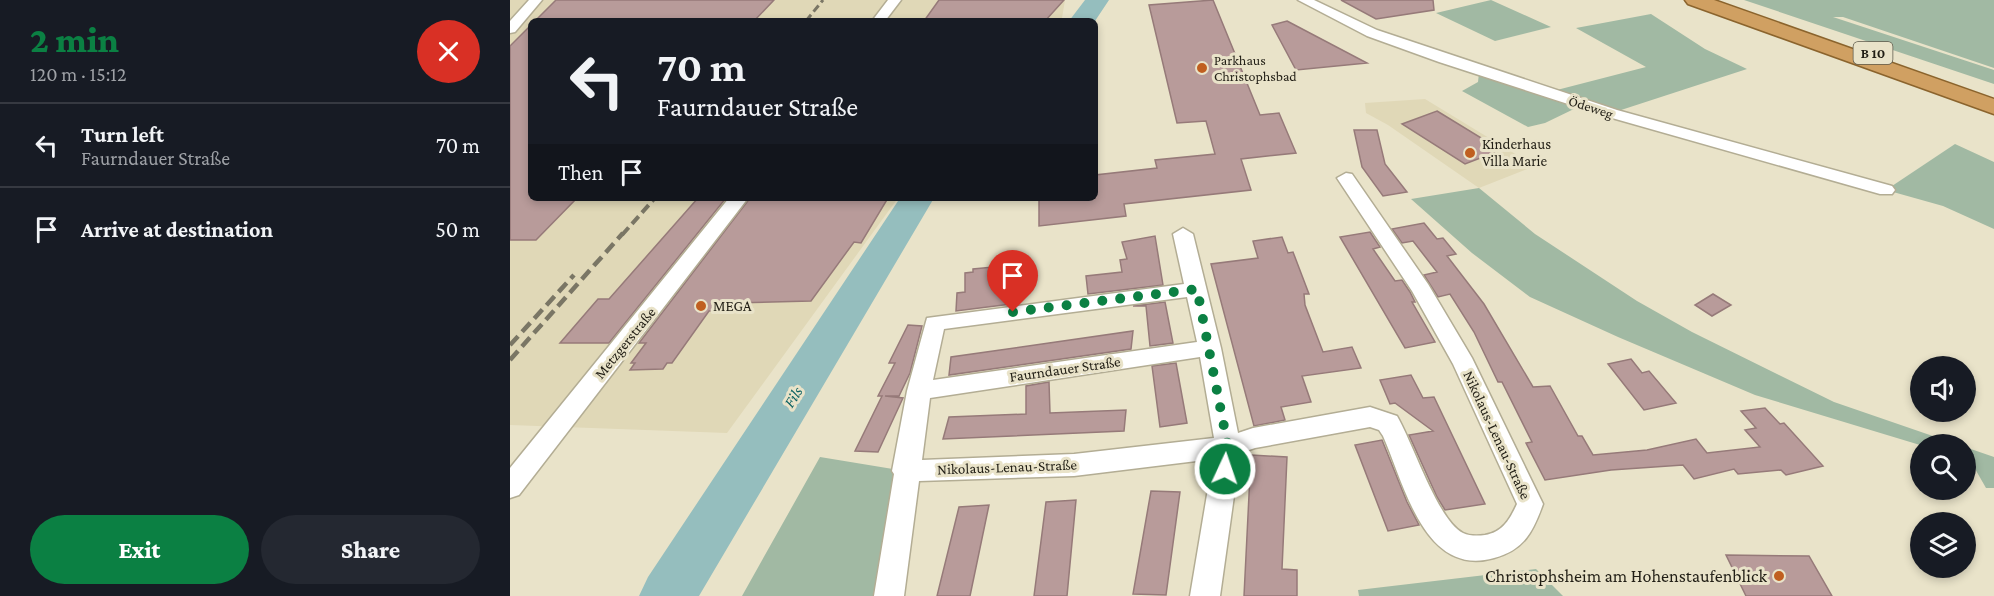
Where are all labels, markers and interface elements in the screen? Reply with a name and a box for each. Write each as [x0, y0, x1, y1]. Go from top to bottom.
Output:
text: 2 min [30, 20, 119, 60]
button: close [417, 20, 480, 83]
icon: left [558, 42, 636, 120]
road number: B 10 [1854, 42, 1892, 64]
text: 70 m [657, 43, 746, 90]
place label: Parkhaus Christophsbad [1214, 52, 1297, 84]
marker: Parkhaus Christophsbad [1195, 61, 1209, 75]
text: 120 m · 15:12 [30, 63, 126, 85]
text: Faurndauer Straße [657, 92, 858, 122]
street label: Ödeweg [1567, 92, 1616, 122]
text: Turn left [81, 122, 164, 147]
icon: left [30, 129, 63, 162]
text: 70 m [436, 133, 480, 158]
place label: Kinderhaus Villa Marie [1482, 136, 1551, 169]
marker: Kinderhaus Villa Marie [1463, 146, 1477, 160]
text: Faurndauer Straße [81, 147, 230, 169]
icon: arrive [615, 156, 648, 189]
text: Then [558, 160, 603, 185]
icon: arrive [30, 213, 63, 246]
text: Arrive at destination [81, 217, 273, 242]
text: 50 m [435, 217, 480, 242]
pin [987, 250, 1038, 312]
icon: arrive [996, 259, 1029, 292]
place label: MEGA [713, 298, 752, 314]
marker: MEGA [694, 299, 708, 313]
street label: Metzgerstraße [591, 304, 660, 383]
street label: Faurndauer Straße [1009, 353, 1122, 385]
map controls [1910, 356, 1976, 578]
button: sound [1910, 356, 1976, 422]
street label: Nikolaus-Lenau-Straße [1460, 368, 1534, 502]
water label: Fils [780, 384, 806, 410]
button: search [1910, 434, 1976, 500]
position arrow [1193, 437, 1257, 501]
street label: Nikolaus-Lenau-Straße [937, 457, 1078, 477]
button: layers [1910, 512, 1976, 578]
button: Exit [30, 515, 249, 584]
button: Share [261, 515, 480, 584]
place label: Christophsheim am Hohenstaufenblick [1485, 566, 1767, 586]
marker: Christophsheim am Hohenstaufenblick [1772, 569, 1786, 583]

